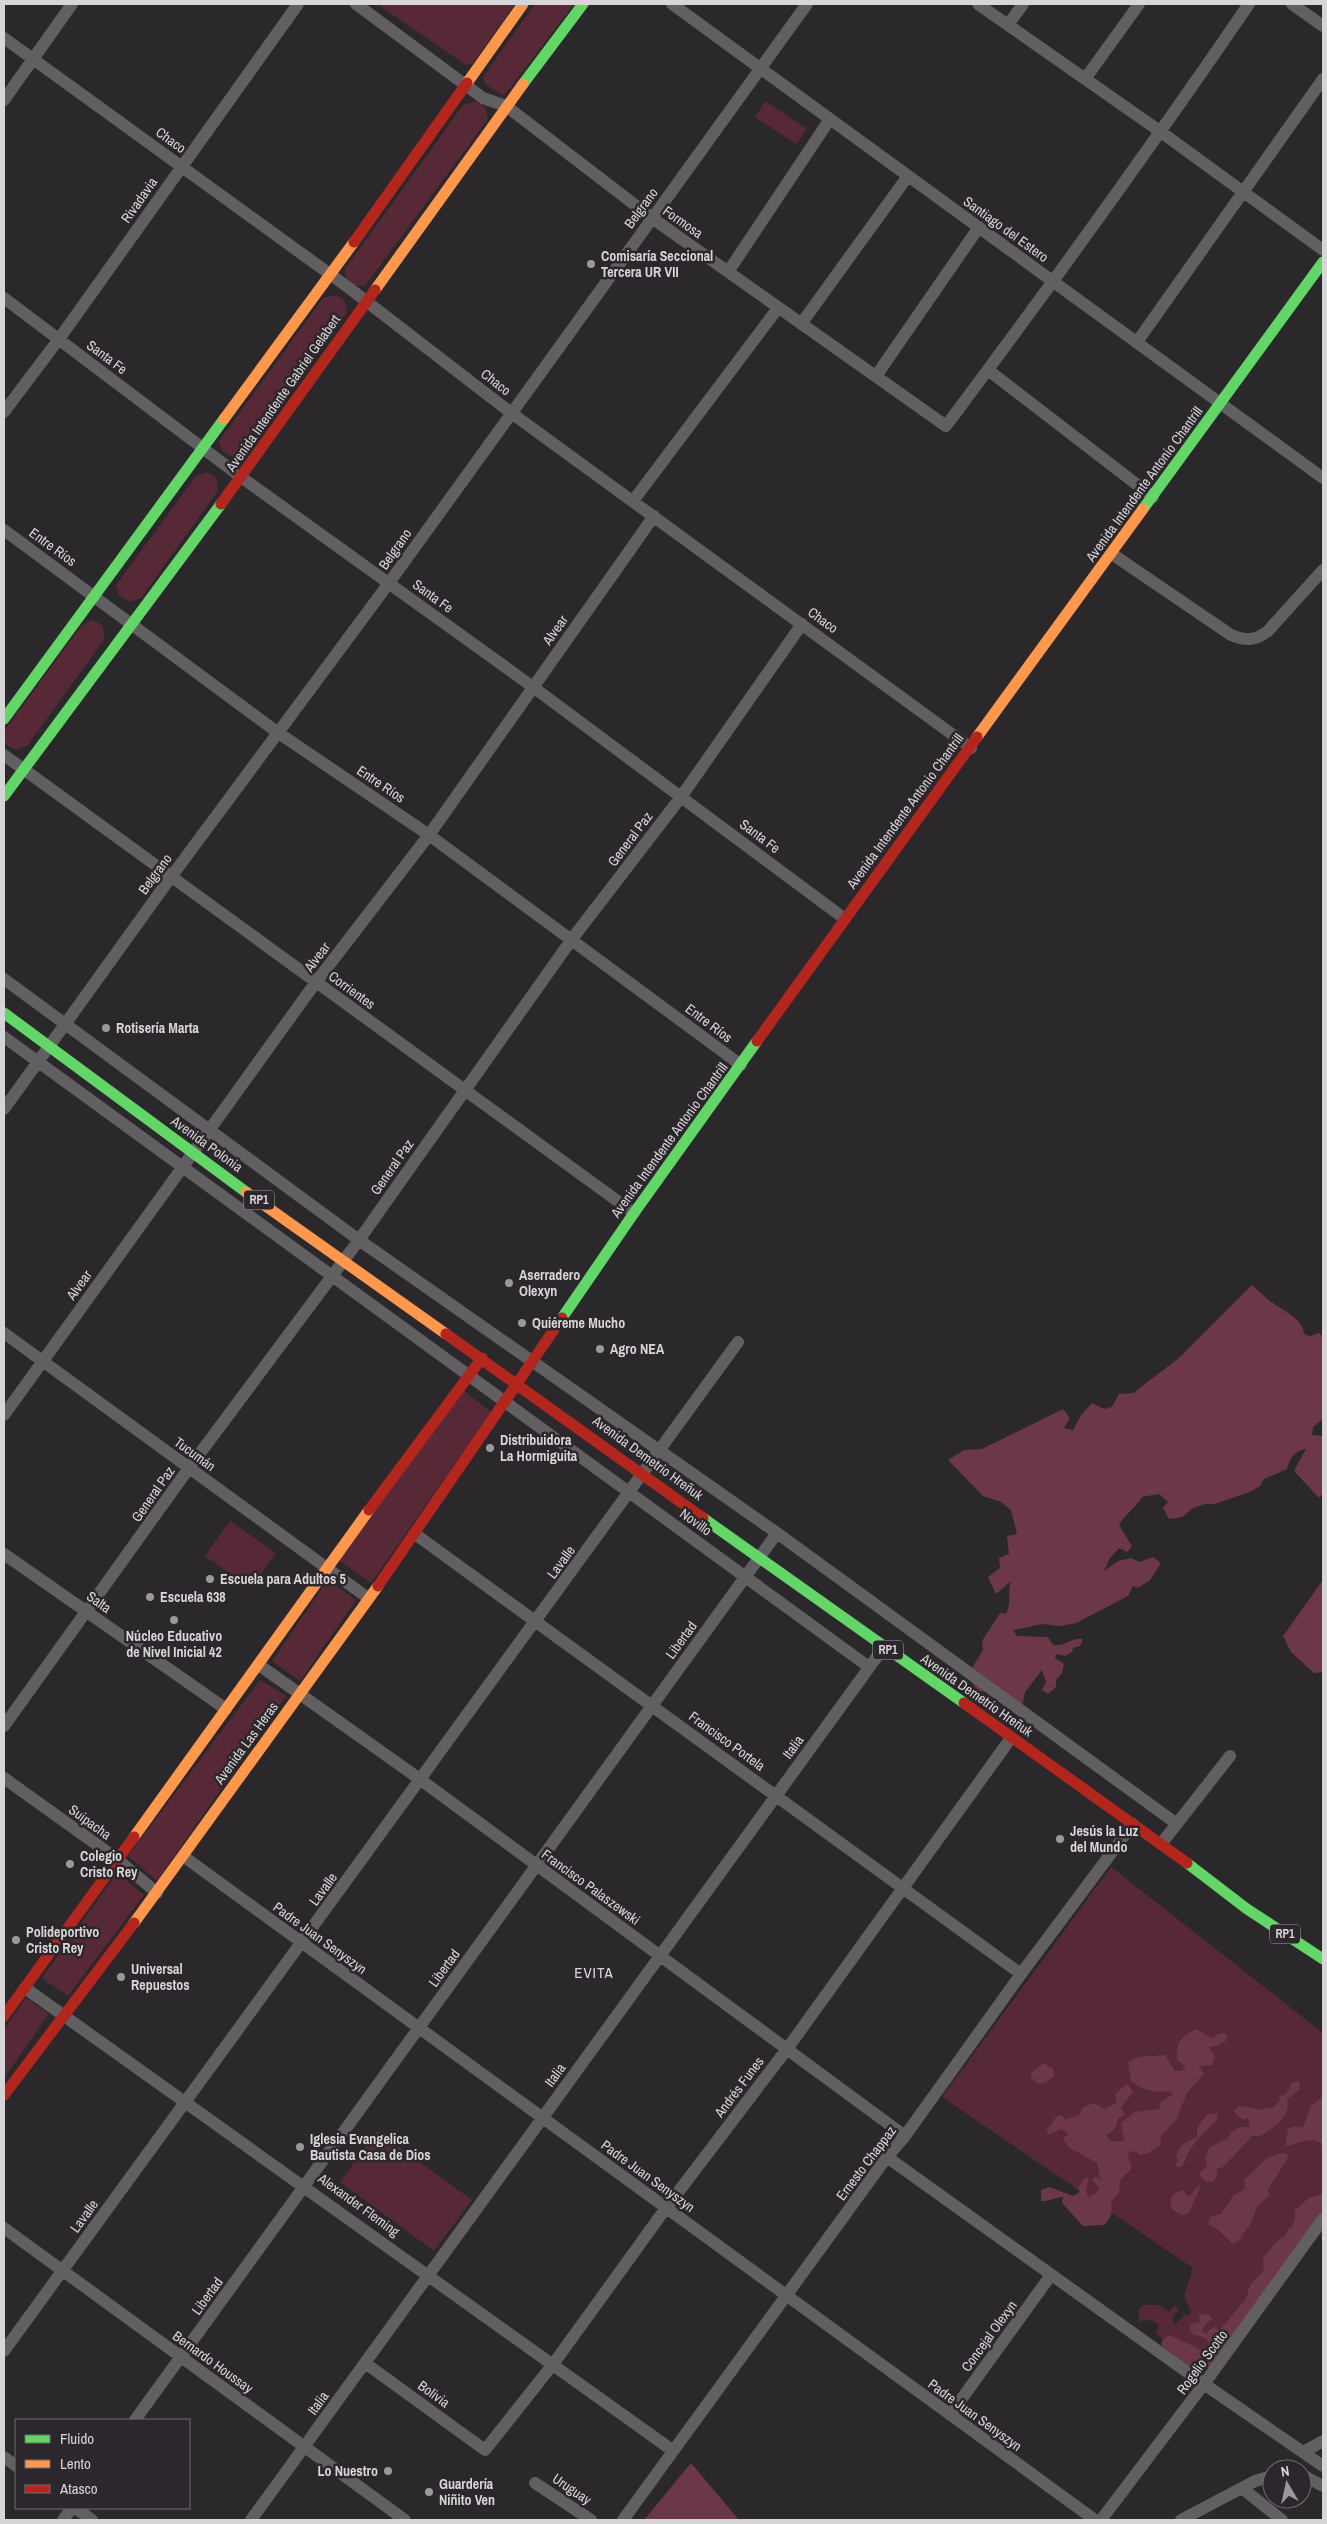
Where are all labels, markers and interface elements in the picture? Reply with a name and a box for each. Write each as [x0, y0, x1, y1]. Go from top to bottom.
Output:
street label: Chaco [152, 123, 190, 157]
street label: Rivadavia [117, 173, 162, 226]
street label: Belgrano [620, 184, 662, 232]
street label: Santiago del Estero [960, 192, 1052, 266]
street label: Formosa [660, 202, 707, 243]
place label: Comisaría Seccional Tercera UR VII [601, 247, 713, 281]
marker: Comisaría Seccional Tercera UR VII [585, 258, 597, 270]
street label: Avenida Intendente Gabriel Gelabert [221, 311, 344, 476]
street label: Santa Fe [83, 336, 131, 378]
street label: Chaco [477, 365, 515, 399]
street label: Avenida Intendente Antonio Chantrill [1081, 403, 1206, 566]
street label: Entre Ríos [26, 524, 80, 570]
street label: Belgrano [374, 525, 416, 573]
street label: Santa Fe [409, 575, 457, 617]
street label: Chaco [804, 603, 842, 637]
street label: Alvear [538, 611, 572, 649]
street label: Avenida Intendente Antonio Chantrill [842, 730, 967, 893]
street label: Entre Ríos [353, 761, 409, 807]
street label: General Paz [604, 808, 657, 870]
street label: Santa Fe [736, 815, 784, 857]
street label: Belgrano [134, 850, 176, 898]
street label: Alvear [299, 938, 334, 976]
street label: Corrientes [325, 967, 379, 1013]
street label: Entre Ríos [682, 999, 736, 1047]
place label: Rotisería Marta [116, 1019, 200, 1037]
marker: Rotisería Marta [100, 1022, 112, 1034]
street label: Avenida Intendente Antonio Chantrill [606, 1059, 731, 1222]
street label: Avenida Polonia [167, 1111, 247, 1176]
street label: General Paz [366, 1135, 418, 1198]
road number: RP1 [244, 1190, 274, 1210]
street label: Alvear [62, 1266, 96, 1304]
place label: Aserradero Olexyn [519, 1266, 580, 1300]
marker: Aserradero Olexyn [503, 1277, 515, 1289]
place label: Quiéreme Mucho [532, 1314, 625, 1332]
marker: Quiéreme Mucho [516, 1317, 528, 1329]
place label: Agro NEA [610, 1340, 665, 1358]
marker: Agro NEA [594, 1343, 606, 1355]
street label: Avenida Demetrio Hreñuk [588, 1411, 707, 1504]
place label: Distribuidora La Hormiguita [500, 1431, 578, 1465]
street label: Tucumán [171, 1433, 219, 1475]
marker: Distribuidora La Hormiguita [484, 1442, 496, 1454]
street label: General Paz [127, 1462, 179, 1525]
street label: Novillo [677, 1504, 715, 1540]
street label: Lavalle [543, 1542, 579, 1582]
place label: Escuela para Adultos 5 [220, 1570, 347, 1588]
marker: Escuela para Adultos 5 [204, 1573, 216, 1585]
street label: Salta [83, 1587, 115, 1617]
place label: Escuela 638 [160, 1588, 226, 1606]
marker: Escuela 638 [144, 1591, 156, 1603]
marker: Núcleo Educativo de Nivel Inicial 42 [168, 1614, 180, 1626]
street label: Libertad [661, 1618, 701, 1662]
place label: Núcleo Educativo de Nivel Inicial 42 [126, 1627, 222, 1661]
road number: RP1 [873, 1640, 903, 1660]
street label: Avenida Demetrio Hreñuk [917, 1649, 1037, 1741]
street label: Avenida Las Heras [209, 1698, 282, 1789]
street label: Francisco Portela [685, 1707, 769, 1775]
street label: Italia [778, 1731, 808, 1762]
street label: Suipacha [65, 1800, 115, 1844]
place label: Jesús la Luz del Mundo [1070, 1822, 1139, 1856]
marker: Jesús la Luz del Mundo [1054, 1833, 1066, 1845]
street label: Francisco Palaszewski [538, 1845, 644, 1929]
place label: Colegio Cristo Rey [80, 1847, 138, 1881]
marker: Colegio Cristo Rey [64, 1858, 76, 1870]
street label: Lavalle [305, 1869, 341, 1909]
street label: Padre Juan Senyszyn [270, 1898, 370, 1978]
place label: Polideportivo Cristo Rey [26, 1923, 99, 1957]
road number: RP1 [1270, 1925, 1300, 1944]
marker: Polideportivo Cristo Rey [10, 1934, 22, 1946]
street label: Libertad [424, 1946, 464, 1990]
place label: Universal Repuestos [131, 1960, 190, 1994]
district label: EVITA [574, 1962, 614, 1983]
marker: Universal Repuestos [115, 1971, 127, 1983]
street label: Andrés Funes [710, 2053, 768, 2122]
street label: Italia [540, 2059, 570, 2090]
street label: Ernesto Chappaz [832, 2122, 900, 2204]
place label: Iglesia Evangelica Bautista Casa de Dios [310, 2130, 431, 2164]
street label: Padre Juan Senyszyn [598, 2136, 698, 2216]
marker: Iglesia Evangelica Bautista Casa de Dios [294, 2141, 306, 2153]
street label: Alexander Fleming [314, 2169, 404, 2241]
street label: Lavalle [66, 2196, 102, 2236]
street label: Libertad [187, 2274, 227, 2318]
street label: Concejal Olexyn [957, 2297, 1021, 2375]
street label: Rogelio Scotto [1173, 2326, 1231, 2398]
street label: Bernardo Houssay [169, 2327, 257, 2397]
street label: Padre Juan Senyszyn [925, 2375, 1025, 2455]
street label: Bolivia [415, 2376, 454, 2412]
street label: Italia [303, 2387, 333, 2418]
legend [15, 2419, 190, 2509]
text: Fluido [60, 2428, 94, 2449]
text: Lento [60, 2453, 91, 2474]
north arrow [1262, 2459, 1312, 2509]
place label: Lo Nuestro [317, 2462, 378, 2480]
text: N [1279, 2462, 1290, 2481]
marker: Lo Nuestro [382, 2465, 394, 2477]
street label: Uruguay [549, 2469, 595, 2509]
place label: Guardería Niñito Ven [439, 2475, 495, 2509]
text: Atasco [59, 2478, 98, 2499]
marker: Guardería Niñito Ven [423, 2486, 435, 2498]

